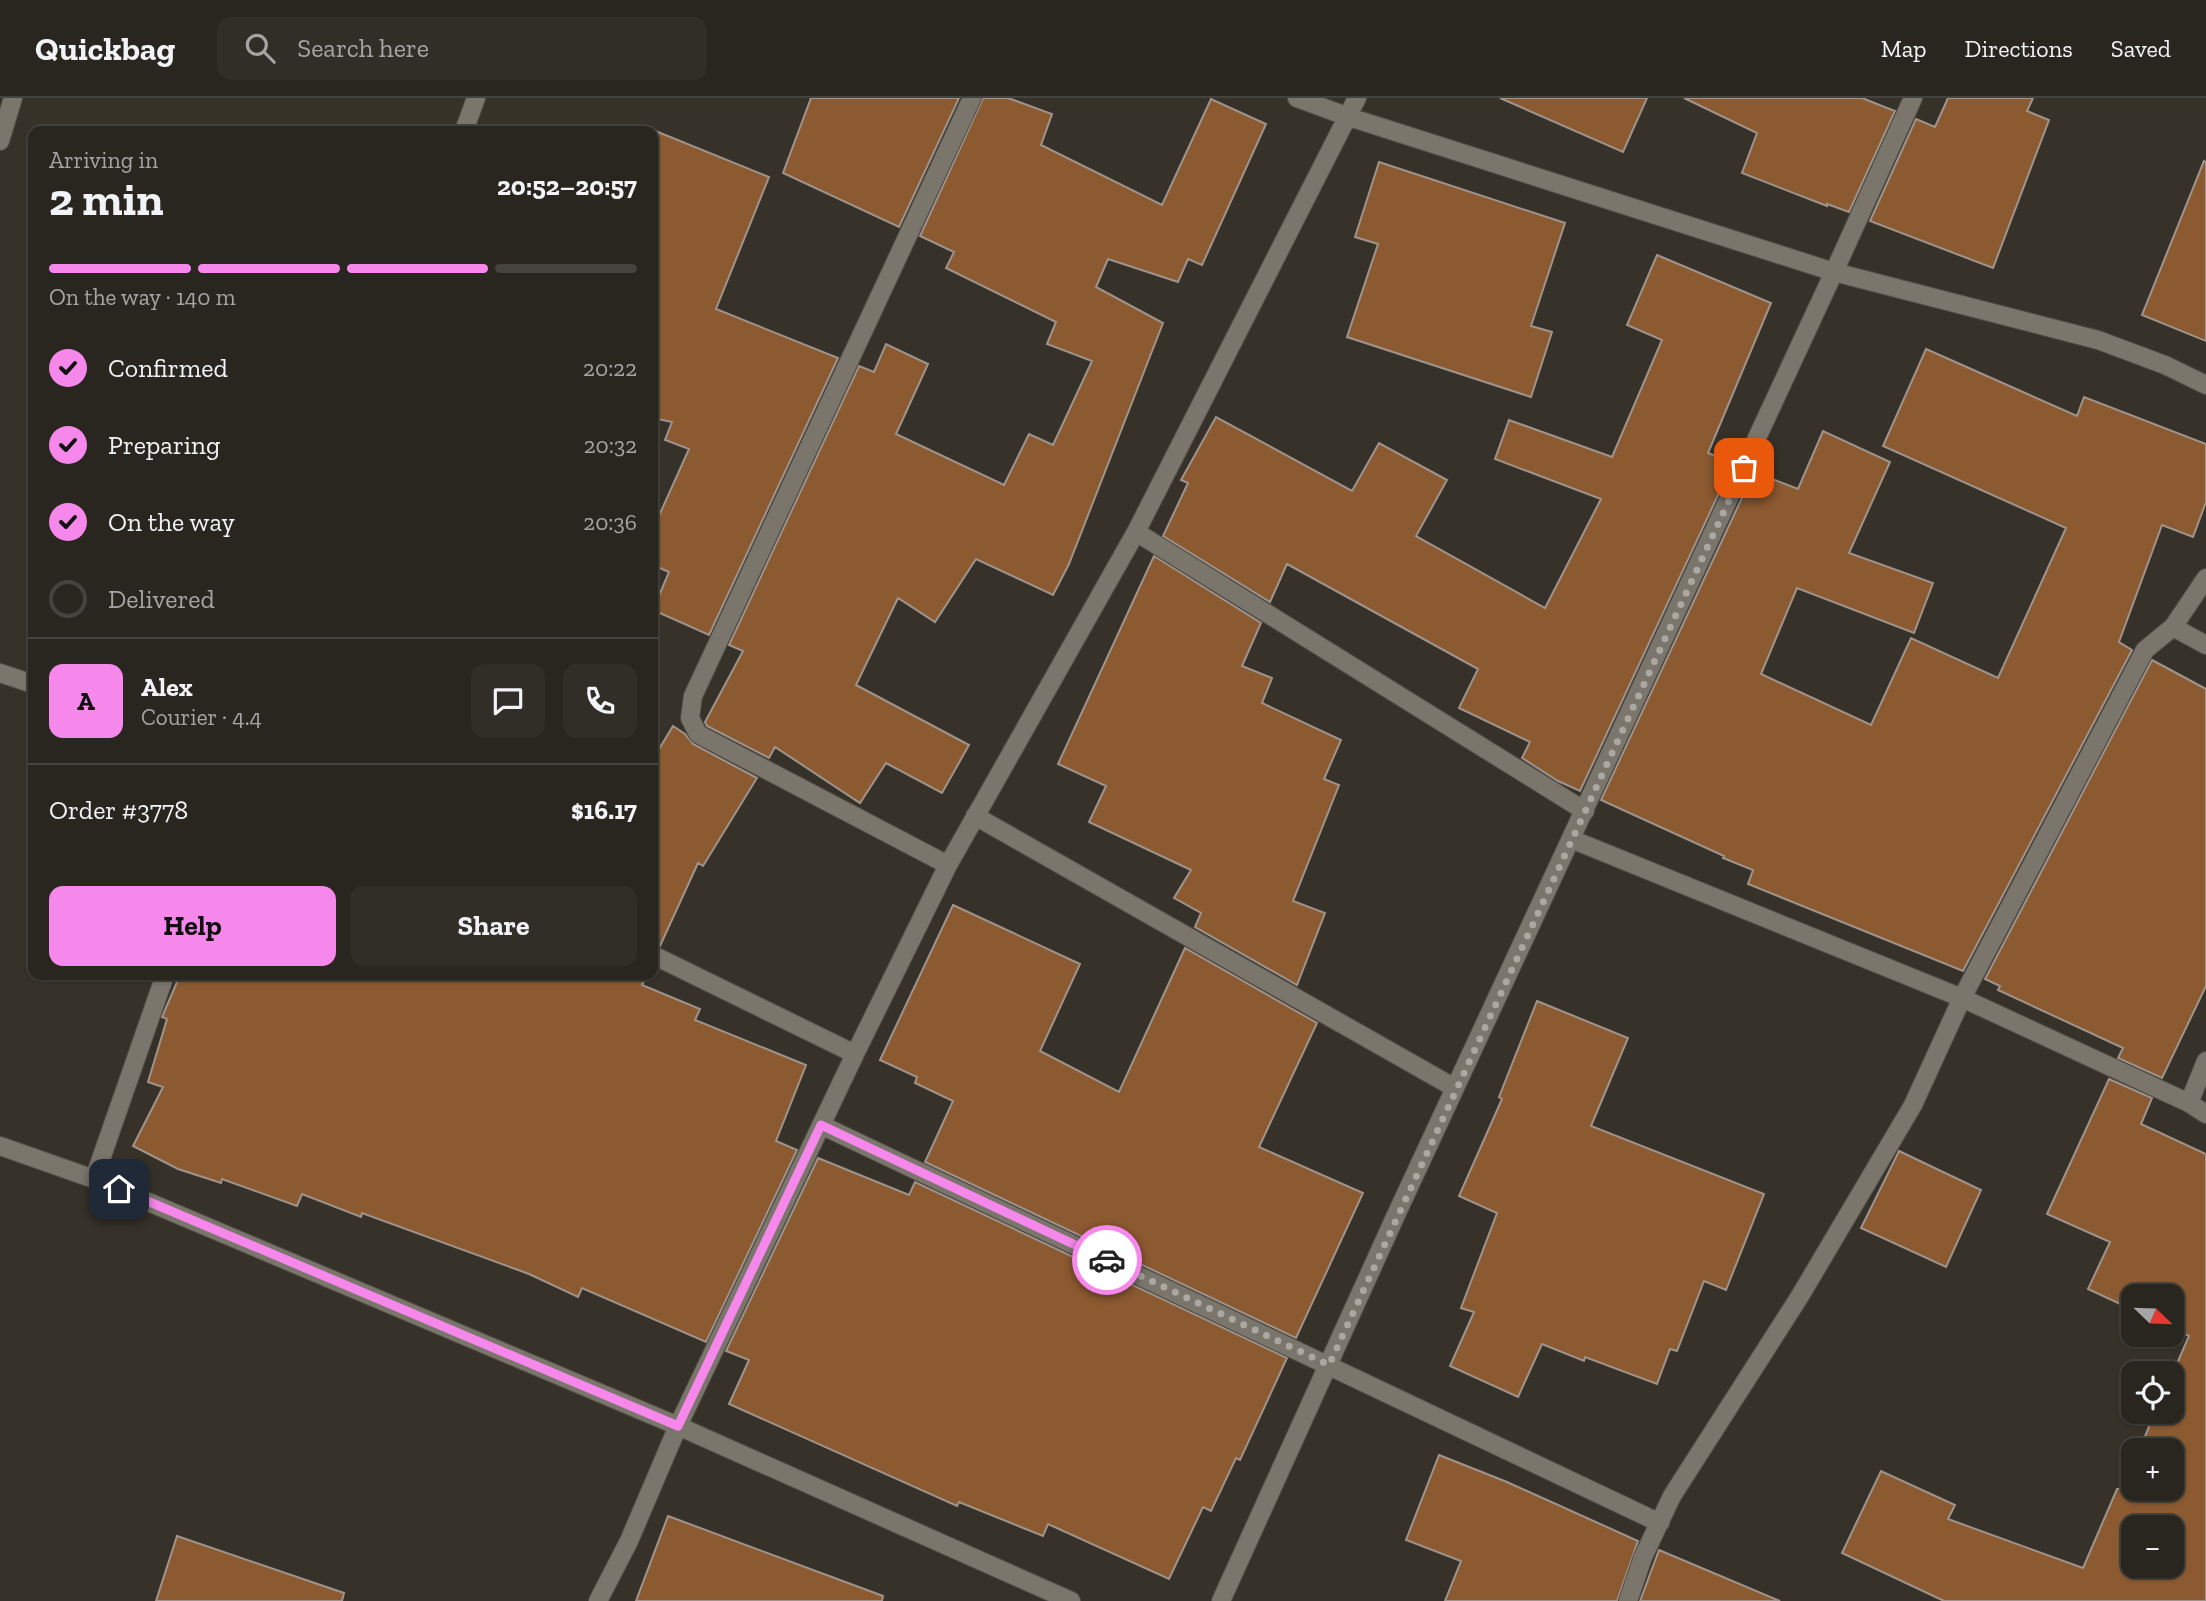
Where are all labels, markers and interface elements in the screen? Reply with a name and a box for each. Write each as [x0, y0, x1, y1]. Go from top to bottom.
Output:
search box [217, 17, 707, 80]
text: Quickbag [35, 29, 175, 68]
icon: search [241, 29, 279, 67]
text: Search here [297, 32, 429, 64]
text: Map [1881, 34, 1927, 63]
text: Directions [1965, 34, 2073, 63]
text: Saved [2111, 34, 2171, 63]
text: Arriving in [49, 146, 158, 174]
text: 20:52–20:57 [497, 170, 637, 202]
text: 2 min [49, 172, 164, 227]
text: On the way · 140 m [49, 283, 236, 311]
icon: check [49, 349, 87, 387]
text: Confirmed [108, 352, 228, 384]
text: 20:22 [583, 354, 637, 382]
icon: check [49, 426, 87, 464]
text: Preparing [108, 429, 220, 461]
text: 20:32 [584, 431, 637, 459]
pin [1714, 438, 1774, 498]
icon: bag [1725, 449, 1763, 487]
icon: check [49, 503, 87, 541]
text: On the way [108, 506, 235, 538]
text: 20:36 [583, 508, 637, 536]
text: Delivered [108, 583, 215, 615]
button: chat [471, 664, 545, 738]
button: phone [563, 664, 637, 738]
text: Alex [141, 671, 193, 703]
text: A [77, 685, 95, 717]
text: Courier · 4.4 [141, 703, 262, 731]
text: Order #3778 [49, 794, 188, 826]
text: $16.17 [571, 794, 637, 826]
button: Help [49, 886, 336, 966]
button: Share [350, 886, 637, 966]
pin [89, 1159, 149, 1219]
icon: home [100, 1170, 138, 1208]
courier [1072, 1225, 1142, 1295]
icon: car [1088, 1241, 1126, 1279]
north arrow [2121, 1284, 2184, 1348]
map controls [2121, 1284, 2184, 1578]
button: locate [2121, 1361, 2184, 1424]
button: + [2121, 1438, 2184, 1501]
button: − [2121, 1515, 2184, 1578]

